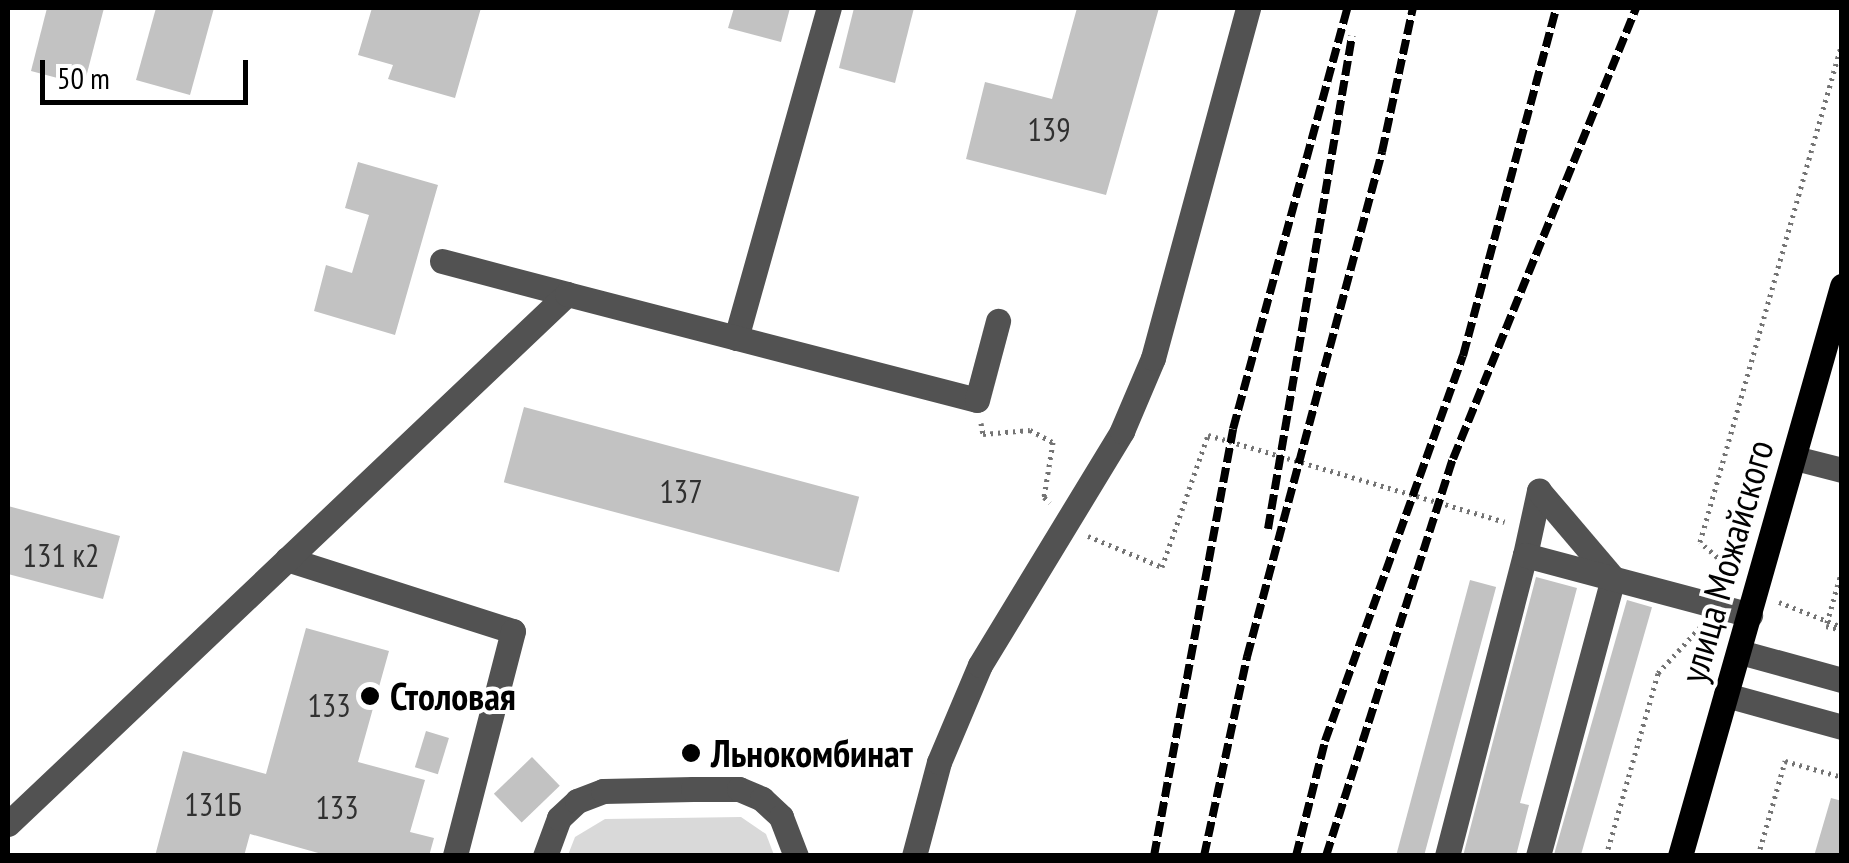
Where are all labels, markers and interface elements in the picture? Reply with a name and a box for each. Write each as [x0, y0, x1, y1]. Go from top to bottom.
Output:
scale bar [45, 40, 252, 102]
text: 50 m [57, 58, 110, 97]
house number: 139 [1027, 110, 1071, 148]
street label: улица Можайского [1670, 434, 1782, 688]
house number: 137 [659, 472, 703, 510]
house number: 131 к2 [23, 536, 99, 574]
place label: Столовая [390, 673, 516, 719]
marker: Столовая [359, 685, 381, 707]
house number: 133 [307, 686, 351, 724]
place label: Льнокомбинат [711, 730, 913, 776]
marker: Льнокомбинат [680, 742, 702, 764]
house number: 131Б [184, 785, 242, 823]
house number: 133 [315, 788, 359, 826]

